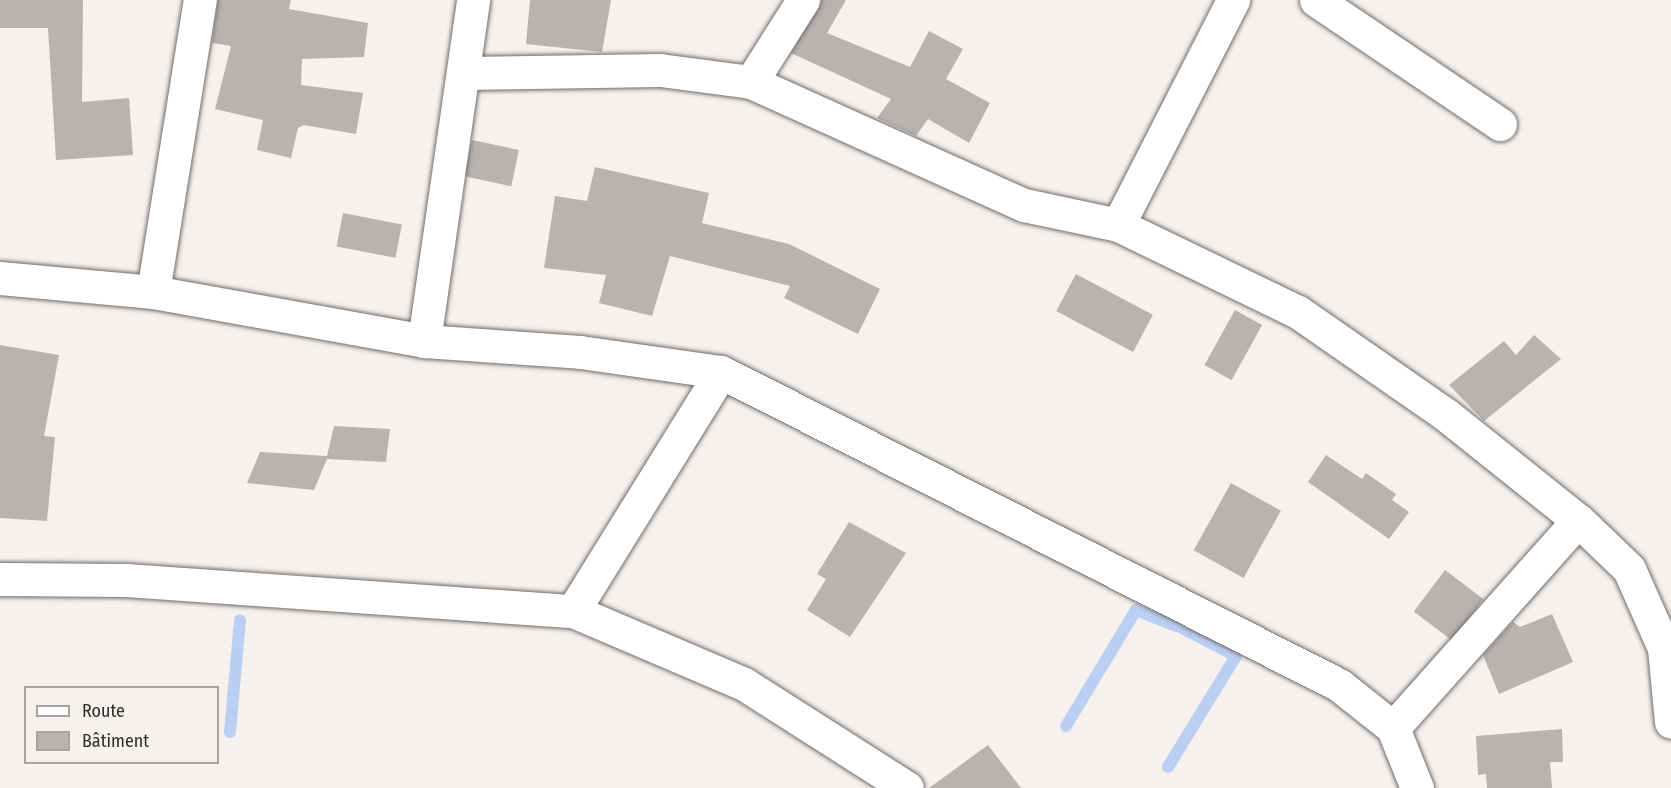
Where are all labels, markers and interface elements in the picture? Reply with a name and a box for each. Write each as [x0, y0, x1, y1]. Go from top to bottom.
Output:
legend [24, 686, 219, 764]
text: Route [82, 700, 125, 722]
text: Bâtiment [82, 730, 149, 752]

